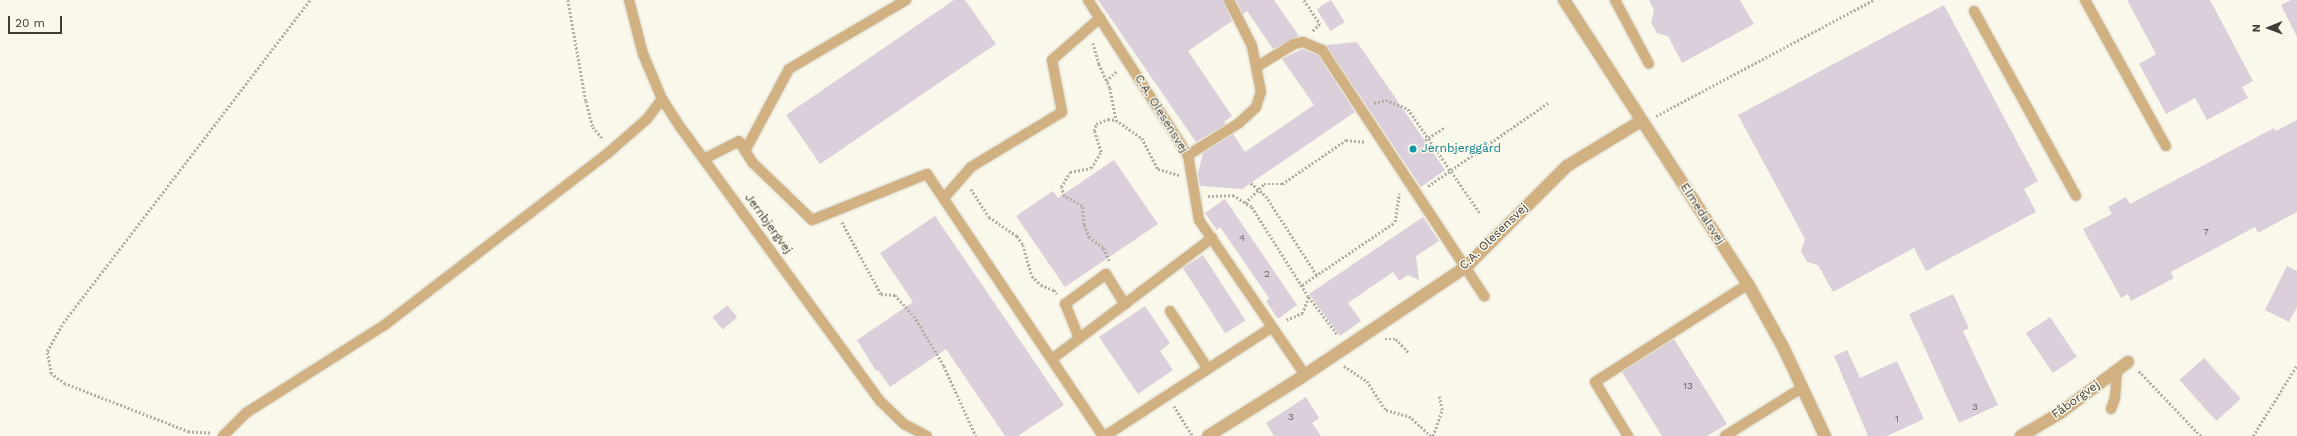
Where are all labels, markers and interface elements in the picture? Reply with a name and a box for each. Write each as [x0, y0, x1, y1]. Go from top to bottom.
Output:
scale bar [10, 8, 64, 34]
north arrow [2249, 8, 2289, 48]
text: 20 m [15, 16, 45, 30]
text: N [2250, 24, 2263, 32]
street label: C.A. Olesensvej [1131, 72, 1191, 156]
place label: Jernbjerggård [1421, 142, 1501, 156]
marker: Jernbjerggård [1408, 144, 1418, 154]
street label: Elmedalsvej [1677, 181, 1727, 247]
street label: Jernbjergvej [741, 191, 795, 257]
street label: C.A. Olesensvej [1457, 201, 1531, 273]
house number: 7 [2203, 226, 2209, 238]
house number: 4 [1239, 232, 1245, 244]
house number: 2 [1264, 268, 1270, 280]
street label: Fåborgvej [2049, 378, 2103, 422]
house number: 13 [1683, 380, 1693, 392]
house number: 3 [1972, 401, 1978, 413]
house number: 3 [1288, 411, 1294, 423]
house number: 1 [1895, 413, 1899, 425]

